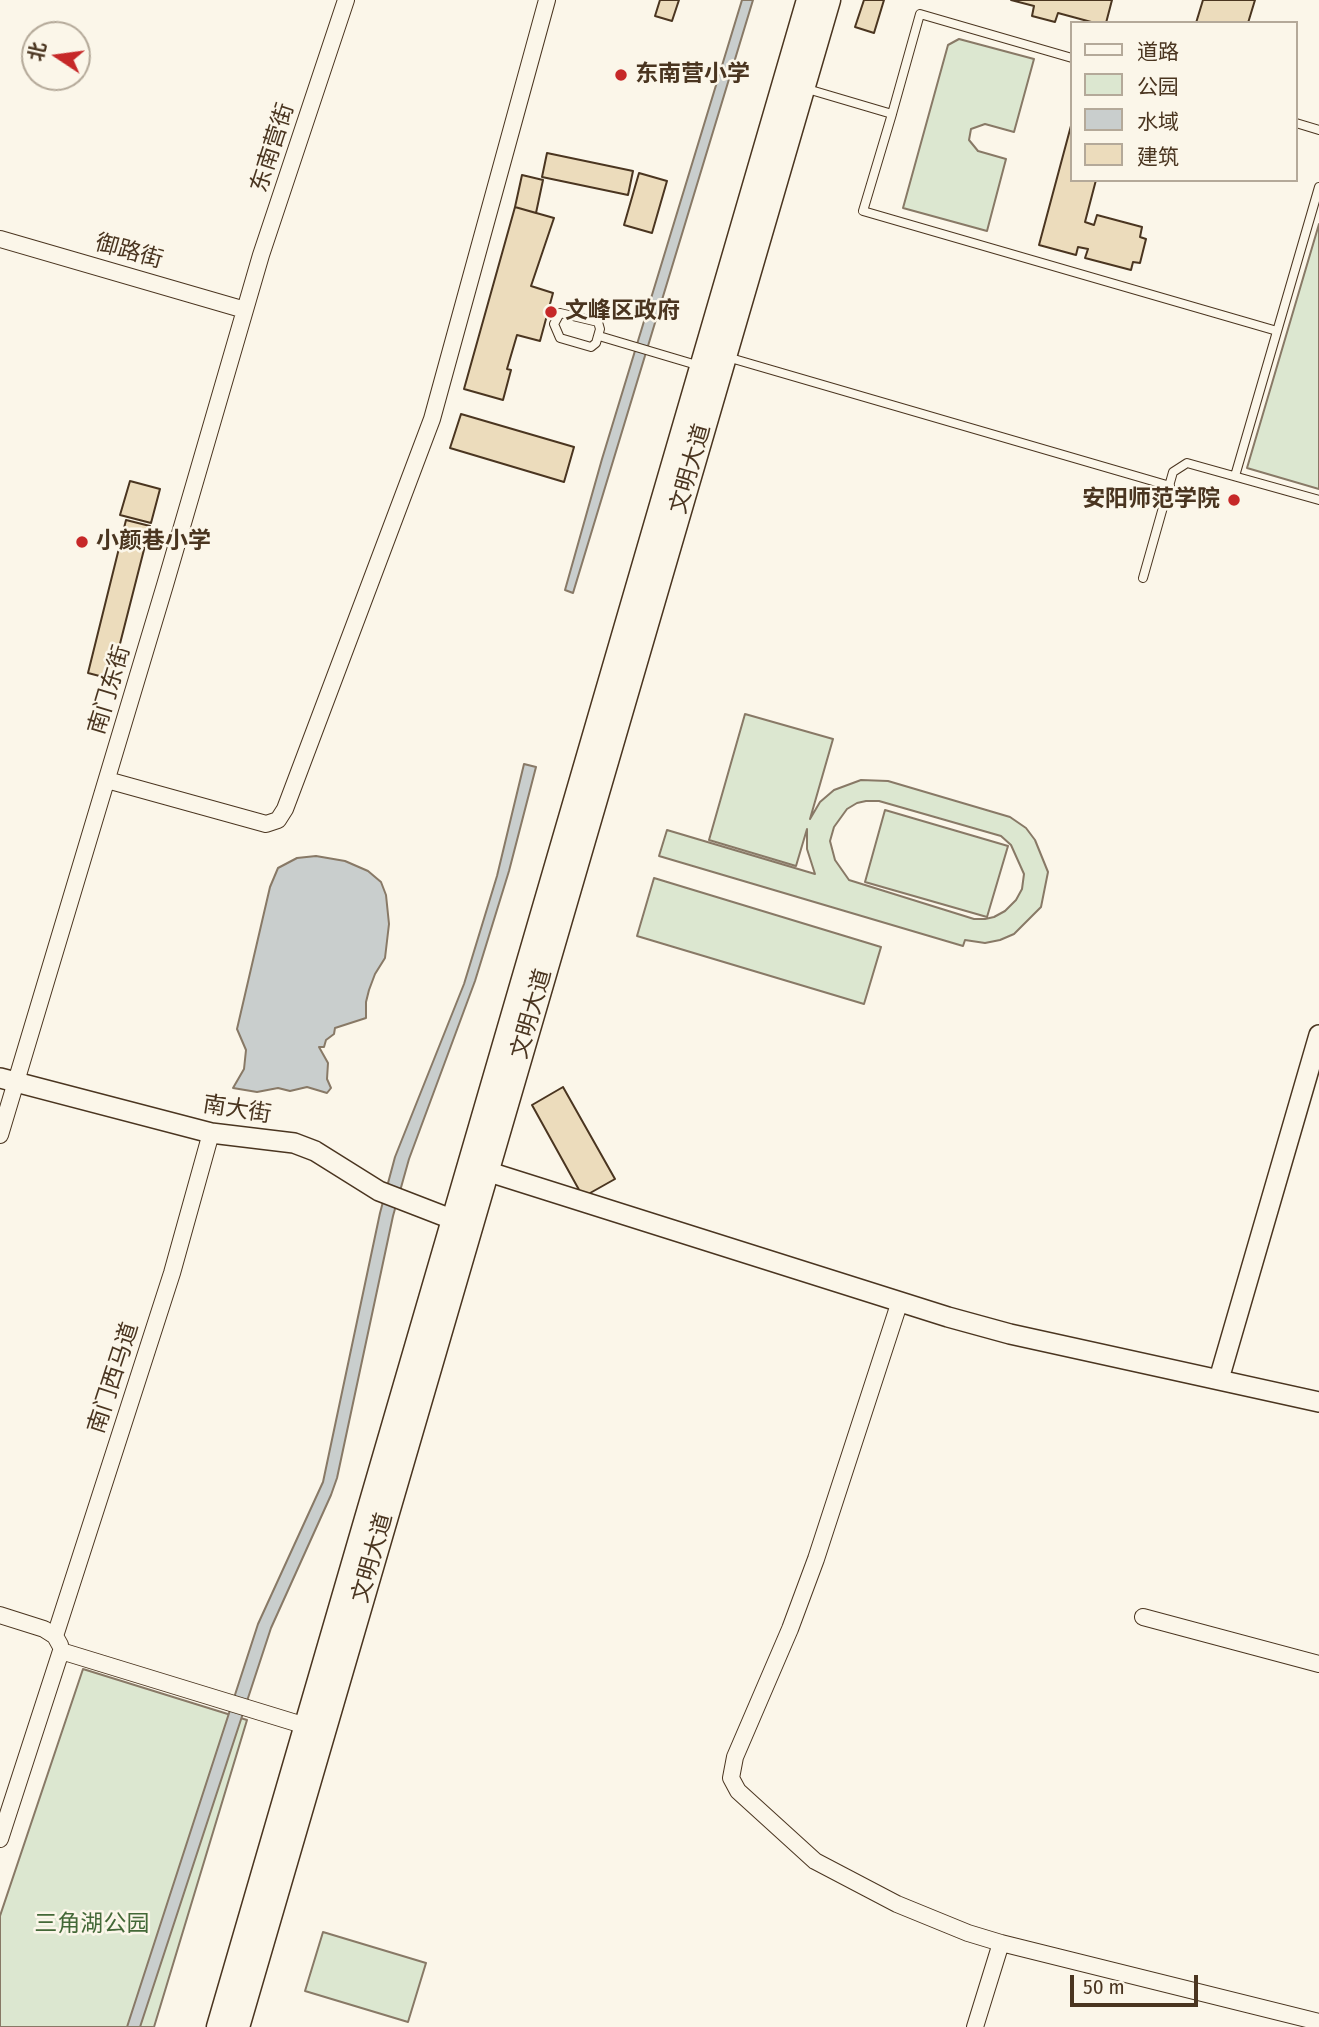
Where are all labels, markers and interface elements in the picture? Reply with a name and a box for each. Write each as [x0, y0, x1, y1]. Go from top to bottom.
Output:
north arrow [21, 21, 91, 91]
legend [1070, 21, 1298, 182]
text: 道路 [1137, 39, 1179, 65]
text: 北 [24, 40, 50, 63]
place label: 东南营小学 [635, 61, 750, 89]
marker: 东南营小学 [613, 67, 629, 83]
text: 公园 [1137, 74, 1179, 100]
street label: 东南营街 [246, 100, 300, 196]
text: 水域 [1137, 109, 1179, 135]
text: 建筑 [1137, 144, 1179, 170]
street label: 御路街 [92, 229, 166, 275]
place label: 文峰区政府 [565, 298, 680, 326]
marker: 文峰区政府 [543, 304, 559, 320]
street label: 文明大道 [665, 421, 717, 517]
place label: 安阳师范学院 [1082, 486, 1220, 514]
marker: 安阳师范学院 [1226, 492, 1242, 508]
place label: 小颜巷小学 [96, 528, 211, 556]
marker: 小颜巷小学 [74, 534, 90, 550]
street label: 南门东街 [83, 642, 137, 738]
street label: 文明大道 [506, 966, 558, 1062]
street label: 南大街 [201, 1091, 273, 1129]
street label: 南门西马道 [83, 1319, 145, 1437]
street label: 文明大道 [347, 1510, 399, 1606]
park label: 三角湖公园 [35, 1911, 149, 1939]
scale bar [1074, 1960, 1202, 2004]
text: 50 m [1083, 1974, 1125, 2000]

